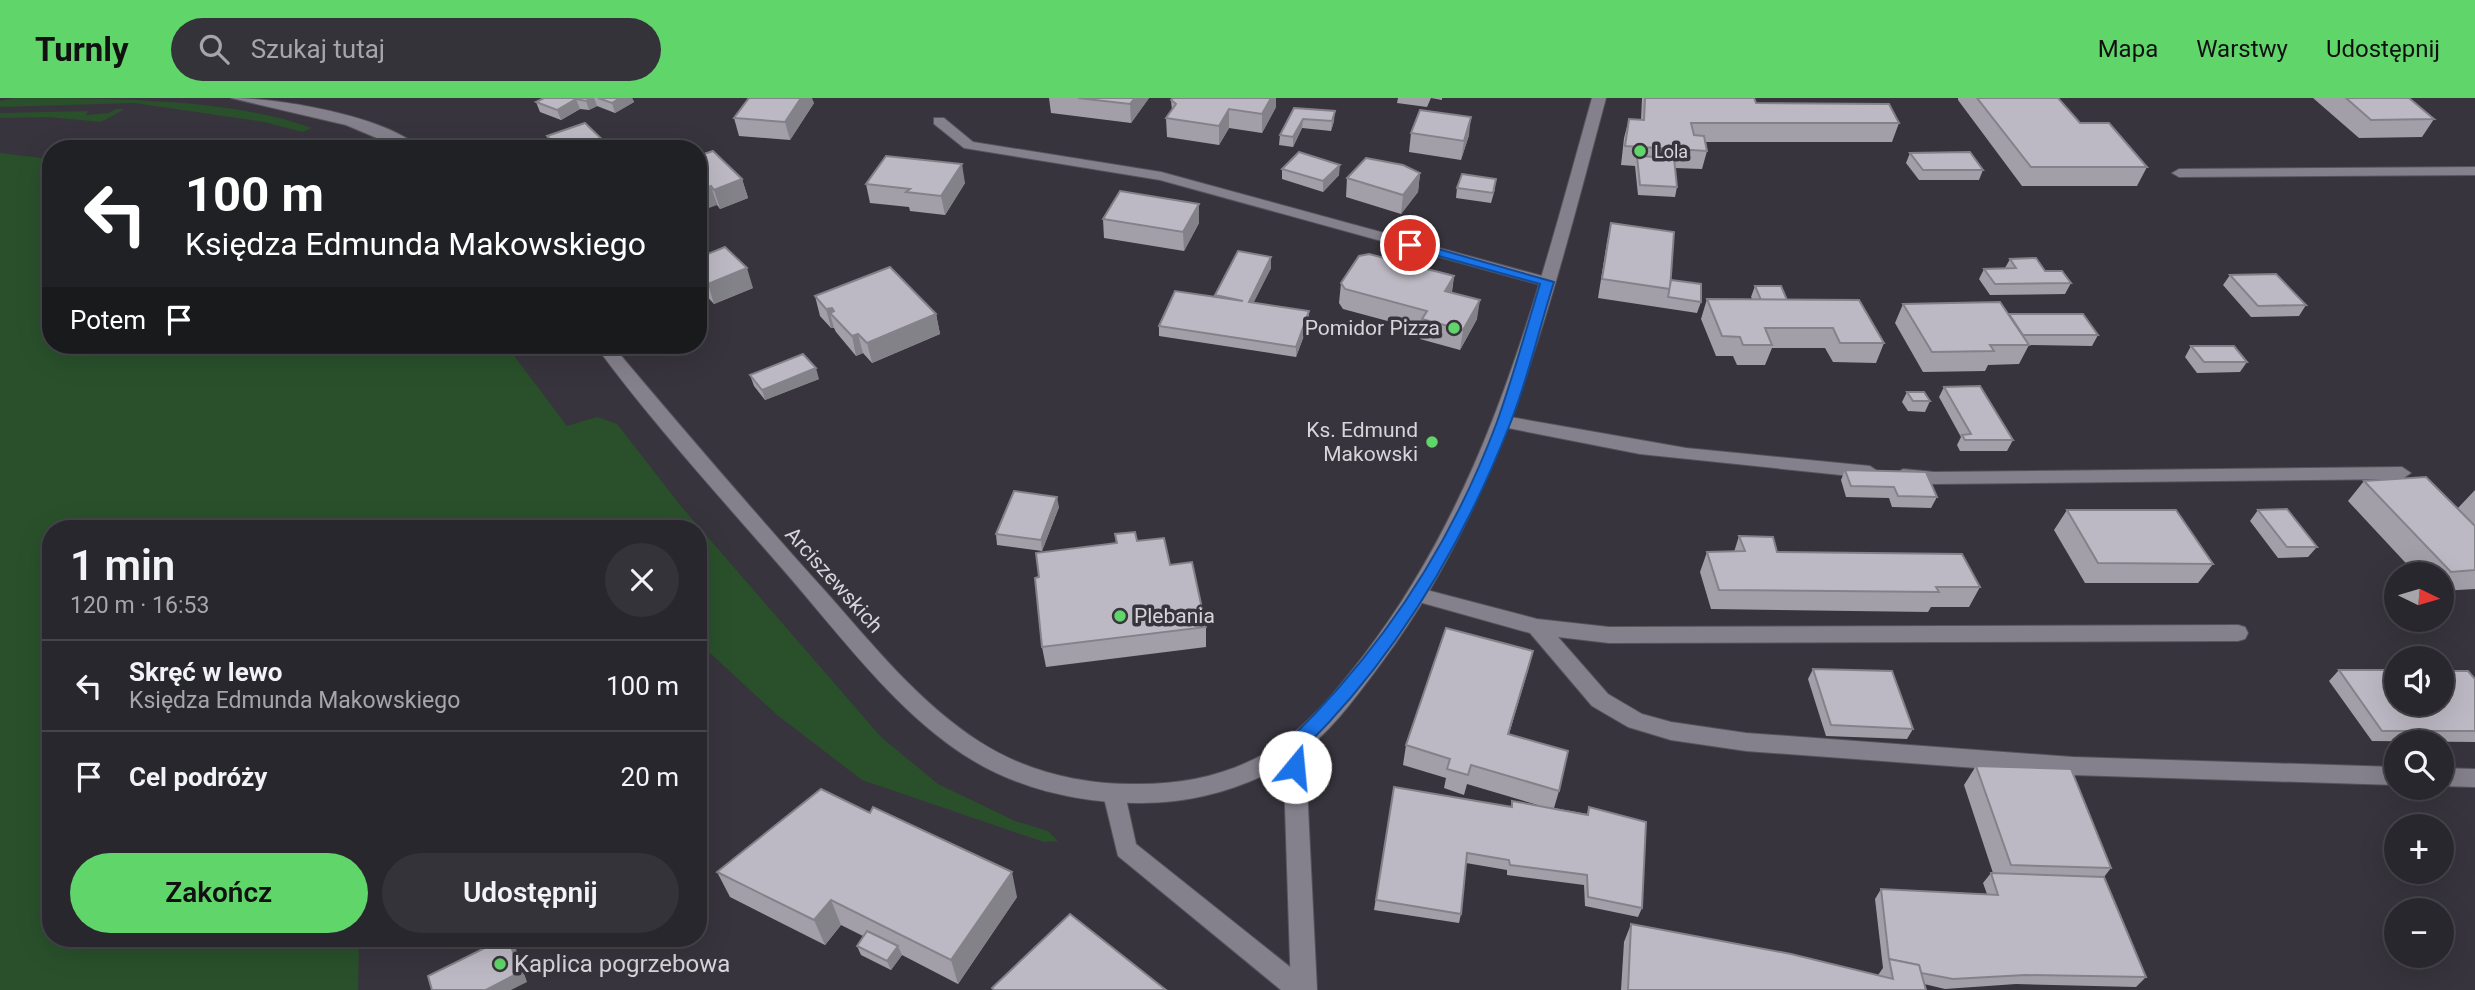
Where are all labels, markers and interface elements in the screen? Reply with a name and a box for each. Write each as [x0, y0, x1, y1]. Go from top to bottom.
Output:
search box [171, 18, 661, 81]
text: Turnly [35, 30, 129, 69]
icon: search [195, 30, 233, 68]
text: Szukaj tutaj [251, 34, 385, 64]
text: Mapa [2098, 35, 2158, 63]
text: Warstwy [2196, 35, 2288, 63]
text: Udostępnij [2326, 35, 2440, 63]
place label: Lola [1654, 141, 1688, 162]
marker: Lola [1632, 143, 1648, 159]
text: 100 m [185, 166, 324, 223]
icon: left [70, 168, 161, 259]
pin [1380, 215, 1440, 275]
text: Księdza Edmunda Makowskiego [185, 225, 646, 263]
icon: arrive [1391, 226, 1429, 264]
icon: arrive [160, 301, 198, 339]
text: Potem [70, 305, 146, 335]
place label: Pomidor Pizza [1305, 316, 1440, 340]
marker: Pomidor Pizza [1446, 320, 1462, 336]
place label: Ks. Edmund Makowski [1306, 418, 1418, 466]
marker: Ks. Edmund Makowski [1424, 434, 1440, 450]
street label: Arciszewskich [780, 522, 888, 638]
text: 1 min [70, 541, 175, 590]
button: close [605, 543, 679, 617]
north arrow [2384, 562, 2454, 632]
map controls [2384, 562, 2454, 968]
text: 120 m · 16:53 [70, 592, 209, 619]
place label: Plebania [1134, 604, 1215, 628]
marker: Plebania [1112, 608, 1128, 624]
button: sound [2384, 646, 2454, 716]
text: Skręć w lewo [129, 657, 282, 687]
icon: left [70, 667, 108, 705]
text: 100 m [606, 671, 679, 701]
text: Księdza Edmunda Makowskiego [129, 687, 460, 714]
position arrow [1258, 730, 1332, 804]
button: search [2384, 730, 2454, 800]
icon: arrive [70, 758, 108, 796]
text: Cel podróży [129, 762, 267, 792]
text: 20 m [621, 762, 679, 792]
button: + [2384, 814, 2454, 884]
button: Zakończ [70, 853, 368, 933]
button: Udostępnij [382, 853, 679, 933]
button: − [2384, 898, 2454, 968]
place label: Kaplica pogrzebowa [514, 950, 730, 978]
marker: Kaplica pogrzebowa [492, 956, 508, 972]

